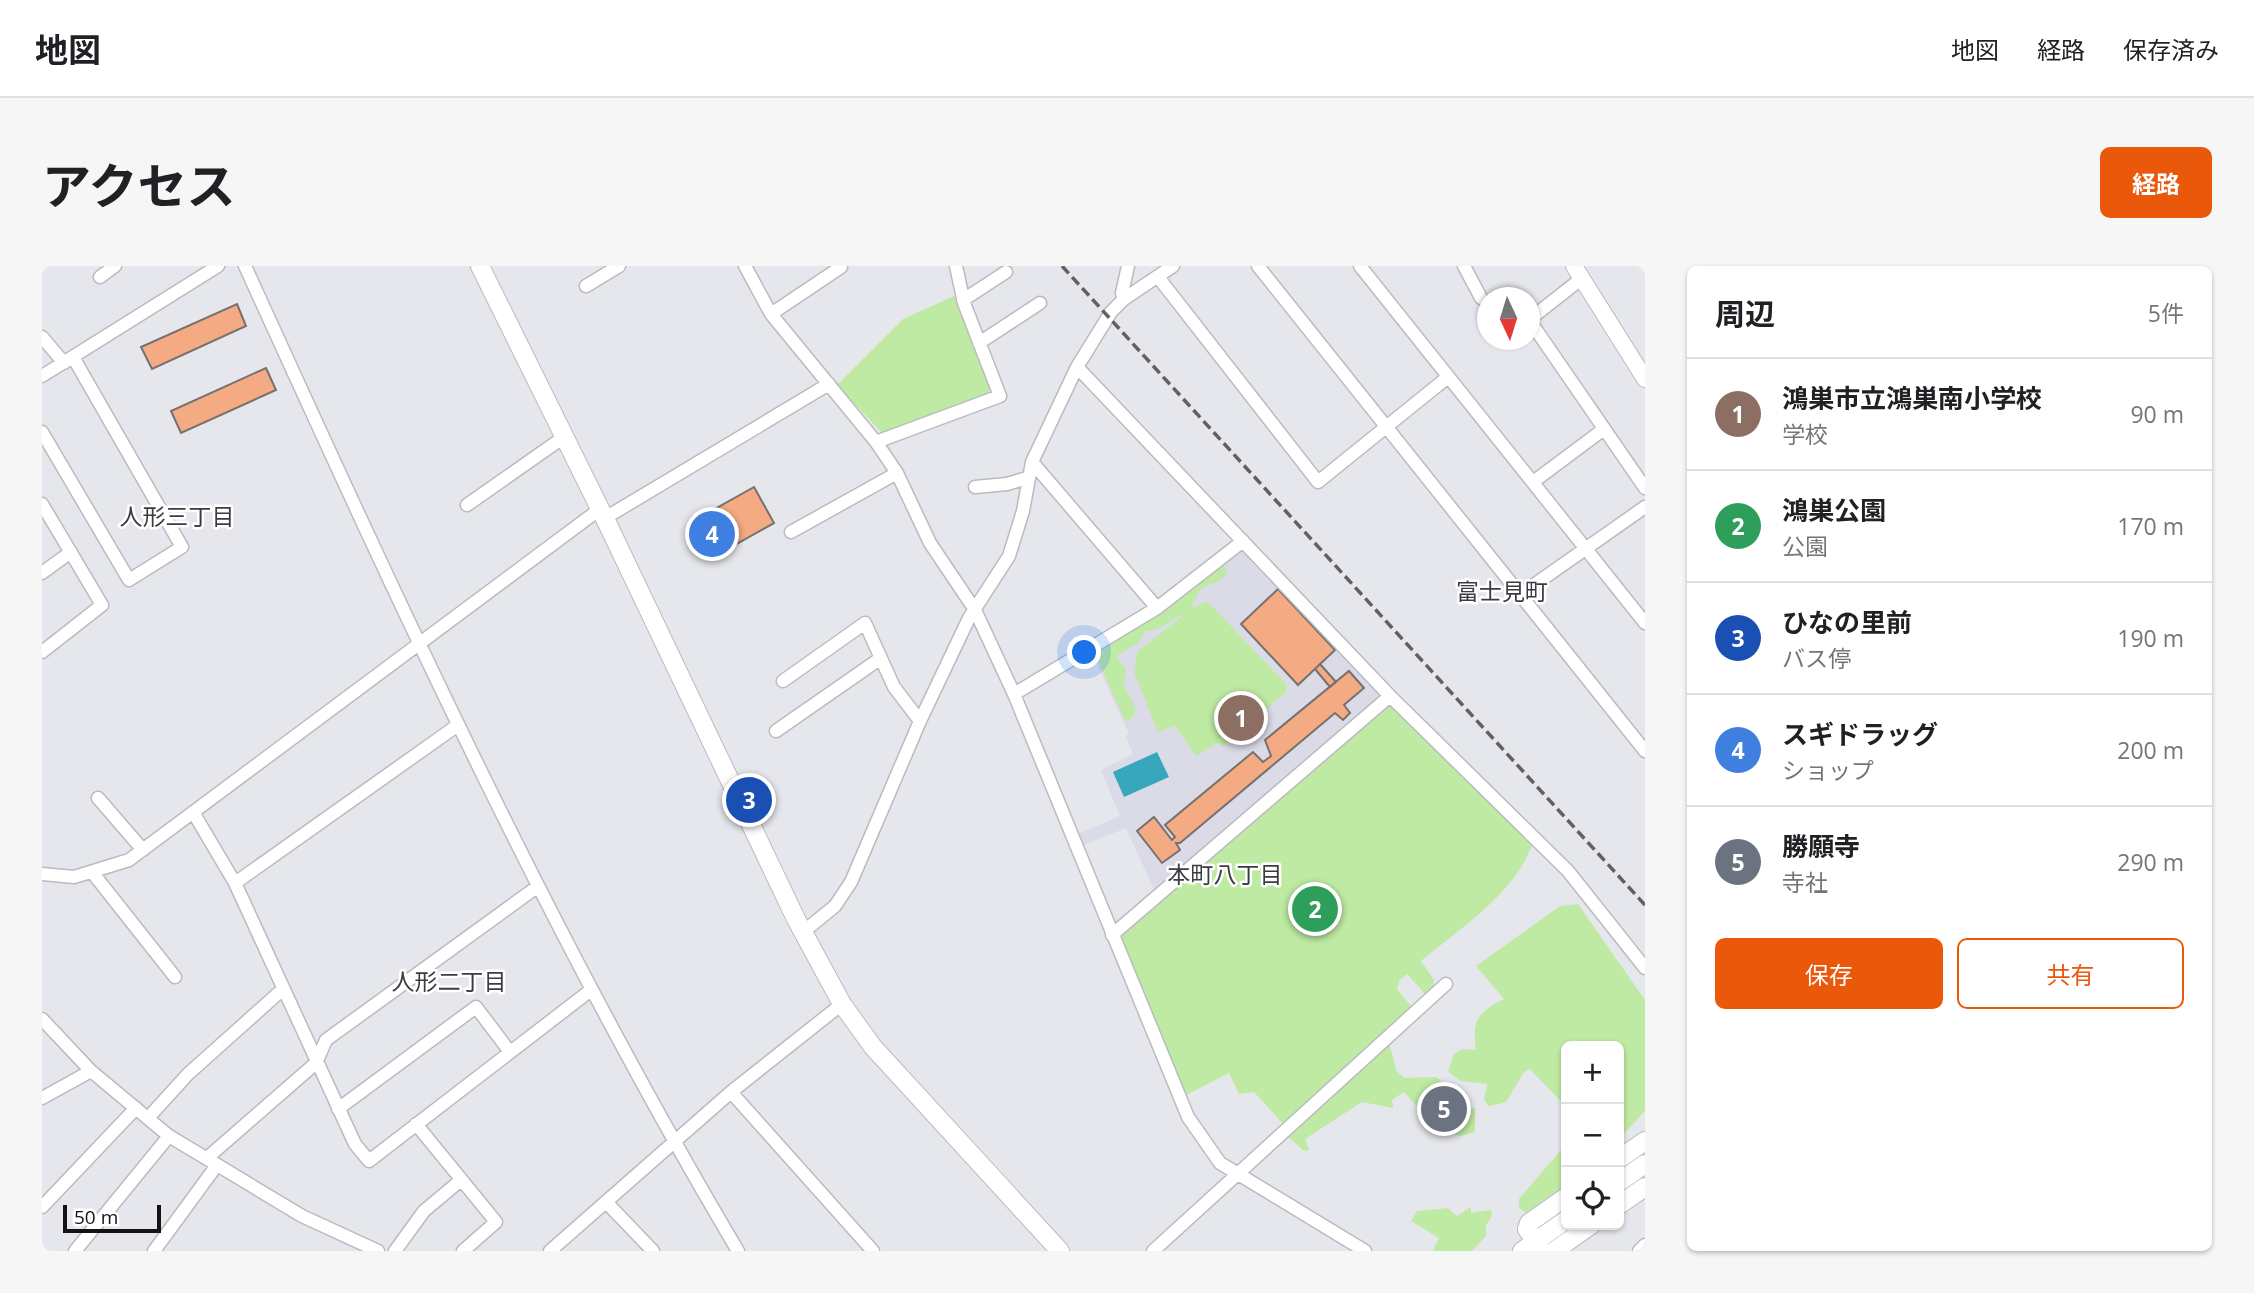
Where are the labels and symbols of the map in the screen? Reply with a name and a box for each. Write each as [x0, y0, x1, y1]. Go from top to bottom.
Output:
north arrow [1477, 287, 1540, 350]
district label: 人形三丁目 [120, 500, 235, 532]
pin: 4 [689, 508, 735, 560]
district label: 富士見町 [1456, 575, 1548, 607]
your location [1067, 635, 1101, 669]
pin: 1 [1218, 692, 1264, 744]
pin: 3 [726, 774, 772, 826]
district label: 本町八丁目 [1168, 858, 1283, 890]
pin: 2 [1292, 883, 1338, 935]
district label: 人形二丁目 [392, 965, 507, 997]
pin: 5 [1421, 1083, 1467, 1135]
scale bar [63, 1202, 161, 1234]

